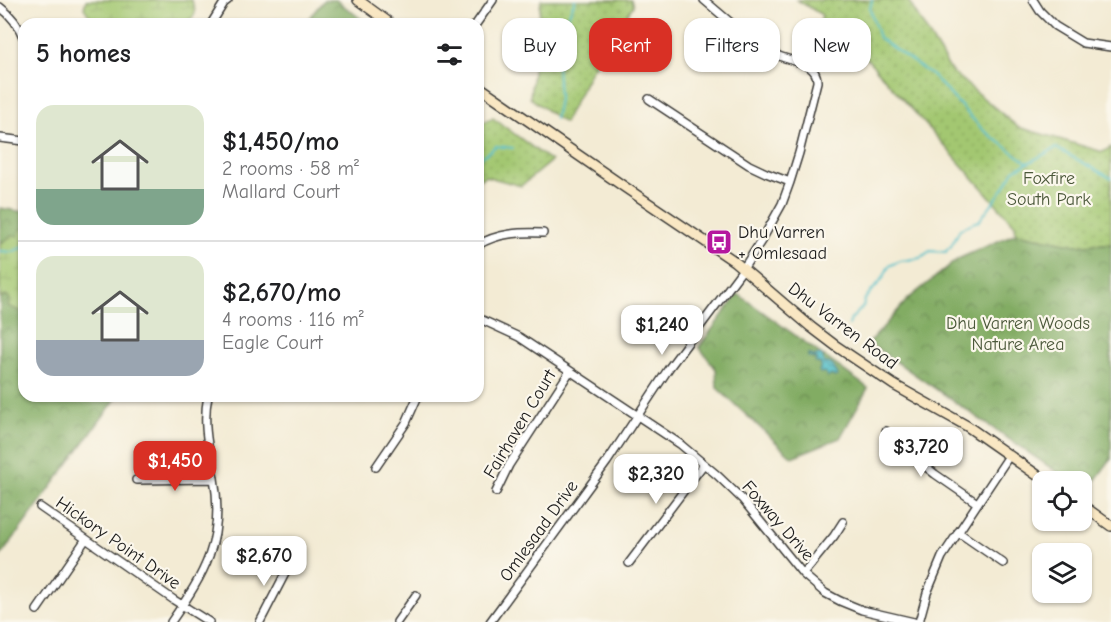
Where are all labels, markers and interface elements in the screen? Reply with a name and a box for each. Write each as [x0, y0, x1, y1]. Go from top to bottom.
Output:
chip: Buy [502, 18, 577, 72]
chip: Rent [589, 18, 672, 72]
chip: Filters [684, 18, 780, 72]
chip: New [792, 18, 871, 72]
icon: filters [433, 38, 466, 71]
text: 5 homes [36, 39, 131, 69]
text: $1,450/mo [222, 127, 339, 157]
icon: home [84, 129, 156, 201]
text: 2 rooms · 58 m² [222, 157, 359, 180]
park label: Foxfire South Park [1007, 168, 1091, 210]
text: Mallard Court [222, 180, 340, 203]
place label: Dhu Varren + Omlesaad [738, 222, 827, 264]
bus stop icon: Dhu Varren + Omlesaad [704, 227, 734, 257]
text: $2,670/mo [222, 278, 341, 308]
street label: Dhu Varren Road [784, 278, 902, 374]
icon: home [84, 280, 156, 352]
pin: $1,240 [613, 305, 711, 356]
text: 4 rooms · 116 m² [222, 308, 364, 331]
text: $1,240 [635, 313, 689, 336]
park label: Dhu Varren Woods Nature Area [946, 313, 1090, 355]
text: Eagle Court [222, 331, 323, 354]
street label: Fairhaven Court [479, 365, 561, 482]
pin: $3,720 [872, 427, 970, 478]
text: $3,720 [893, 435, 949, 458]
pin: $1,450 [126, 441, 224, 492]
text: $1,450 [147, 449, 203, 472]
pin: $2,320 [607, 454, 705, 505]
text: $2,320 [627, 462, 685, 485]
map controls [1032, 471, 1092, 603]
button: locate [1032, 471, 1092, 531]
street label: Omlesaad Drive [495, 476, 583, 586]
street label: Foxway Drive [737, 477, 819, 565]
street label: Hickory Point Drive [52, 492, 184, 594]
pin: $2,670 [215, 536, 313, 587]
button: layers [1032, 543, 1092, 603]
text: $2,670 [236, 544, 292, 567]

